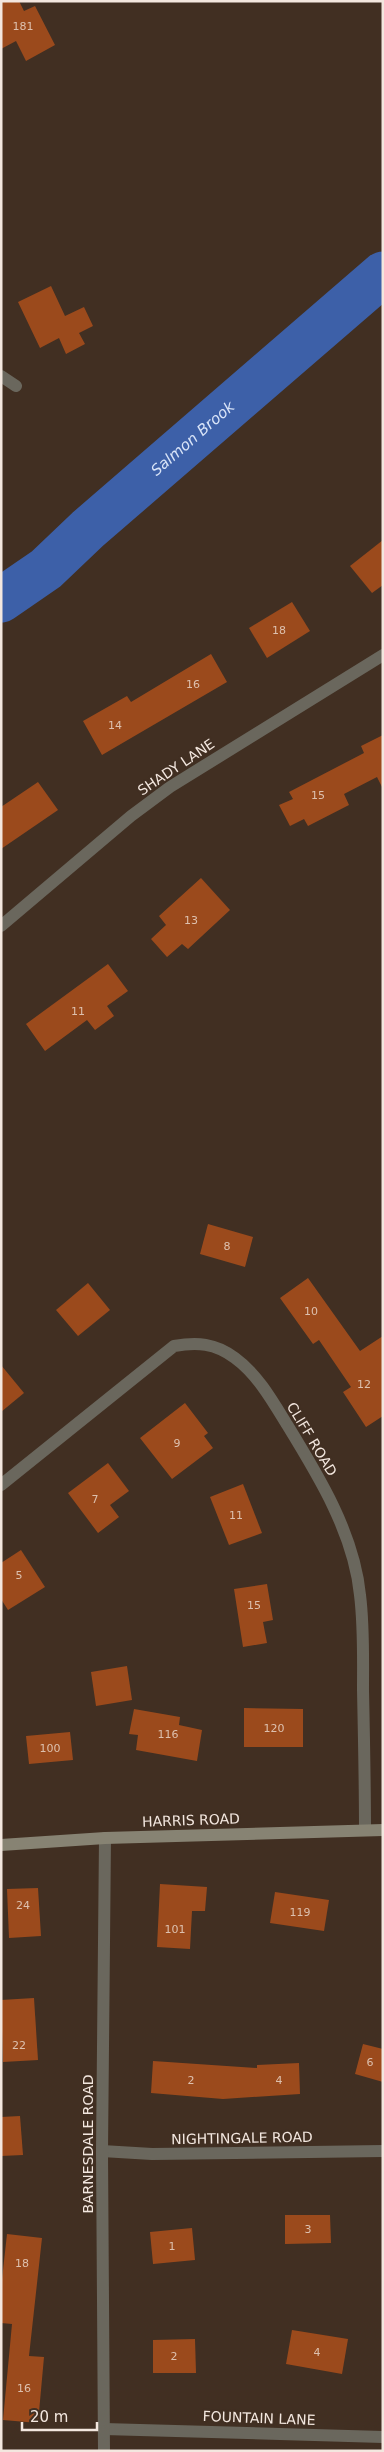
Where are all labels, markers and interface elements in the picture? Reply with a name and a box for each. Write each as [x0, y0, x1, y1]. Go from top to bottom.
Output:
house number: 181 [13, 20, 34, 33]
water label: Salmon Brook [147, 397, 239, 480]
house number: 18 [272, 624, 286, 637]
house number: 16 [186, 678, 200, 691]
house number: 14 [108, 719, 122, 732]
street label: SHADY LANE [135, 735, 217, 799]
house number: 15 [311, 789, 325, 802]
house number: 13 [184, 914, 198, 927]
house number: 11 [71, 1005, 85, 1018]
house number: 8 [224, 1240, 231, 1253]
house number: 10 [304, 1305, 318, 1318]
house number: 12 [357, 1378, 371, 1391]
street label: CLIFF ROAD [284, 1399, 340, 1479]
house number: 9 [174, 1437, 181, 1450]
house number: 7 [92, 1493, 99, 1506]
house number: 11 [229, 1509, 243, 1522]
house number: 5 [16, 1569, 23, 1582]
house number: 15 [247, 1599, 261, 1612]
house number: 120 [264, 1722, 285, 1735]
house number: 116 [158, 1728, 179, 1741]
house number: 100 [40, 1742, 61, 1755]
street label: HARRIS ROAD [142, 1810, 240, 1830]
house number: 24 [16, 1899, 30, 1912]
house number: 119 [290, 1906, 311, 1919]
house number: 101 [165, 1923, 186, 1936]
house number: 22 [12, 2039, 26, 2052]
house number: 6 [367, 2056, 374, 2069]
street label: BARNESDALE ROAD [80, 2074, 96, 2214]
house number: 2 [188, 2074, 195, 2087]
house number: 4 [276, 2074, 283, 2087]
street label: NIGHTINGALE ROAD [171, 2129, 313, 2147]
house number: 3 [305, 2223, 312, 2236]
house number: 1 [169, 2240, 176, 2253]
house number: 18 [15, 2257, 29, 2270]
house number: 4 [314, 2346, 321, 2359]
house number: 2 [171, 2350, 178, 2363]
house number: 16 [17, 2382, 31, 2395]
scale bar [22, 2400, 98, 2432]
text: 20 m [30, 2408, 68, 2426]
street label: FOUNTAIN LANE [202, 2408, 316, 2428]

